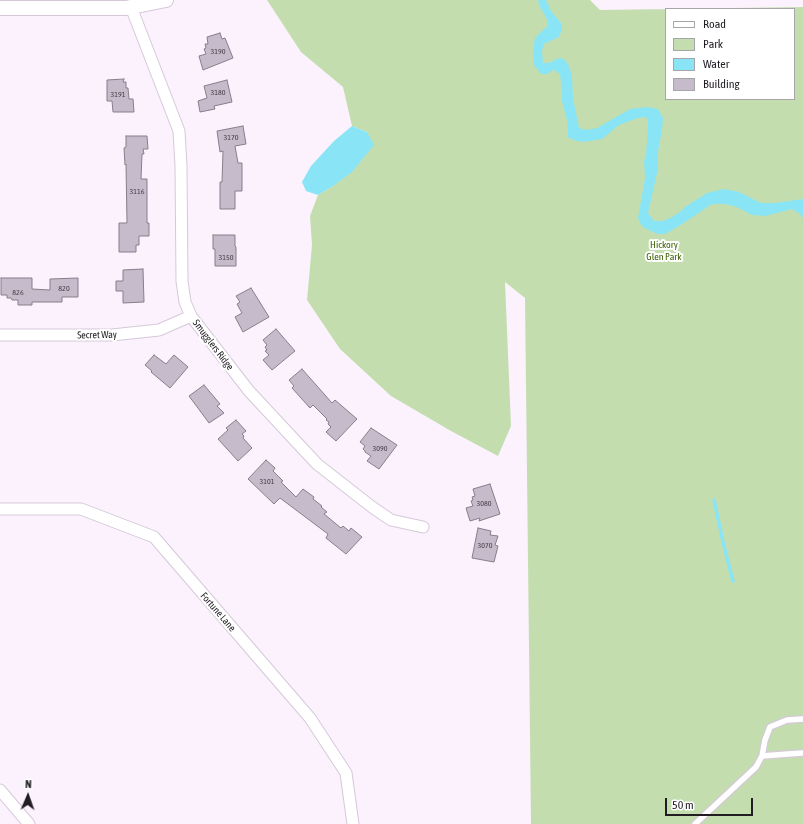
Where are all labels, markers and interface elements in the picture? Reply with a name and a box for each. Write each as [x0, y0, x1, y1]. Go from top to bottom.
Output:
legend [665, 8, 795, 100]
text: Road [703, 17, 726, 31]
text: Park [703, 37, 723, 51]
house number: 3190 [210, 46, 226, 56]
text: Water [703, 57, 729, 71]
text: Building [703, 77, 740, 91]
house number: 3180 [210, 87, 226, 97]
house number: 3191 [110, 89, 126, 99]
house number: 3170 [223, 132, 239, 142]
house number: 3116 [129, 186, 145, 196]
park label: Hickory Glen Park [646, 239, 682, 262]
house number: 3150 [218, 252, 234, 262]
house number: 820 [58, 283, 70, 293]
house number: 826 [12, 287, 24, 297]
street label: Smugglers Ridge [190, 317, 236, 373]
street label: Secret Way [77, 329, 117, 341]
house number: 3090 [372, 443, 388, 453]
house number: 3101 [259, 476, 275, 486]
house number: 3080 [476, 498, 492, 508]
house number: 3070 [477, 540, 493, 550]
street label: Fortune Lane [198, 590, 238, 634]
north arrow [8, 776, 48, 816]
text: N [25, 778, 32, 790]
scale bar [667, 790, 755, 816]
text: 50 m [672, 798, 694, 812]

